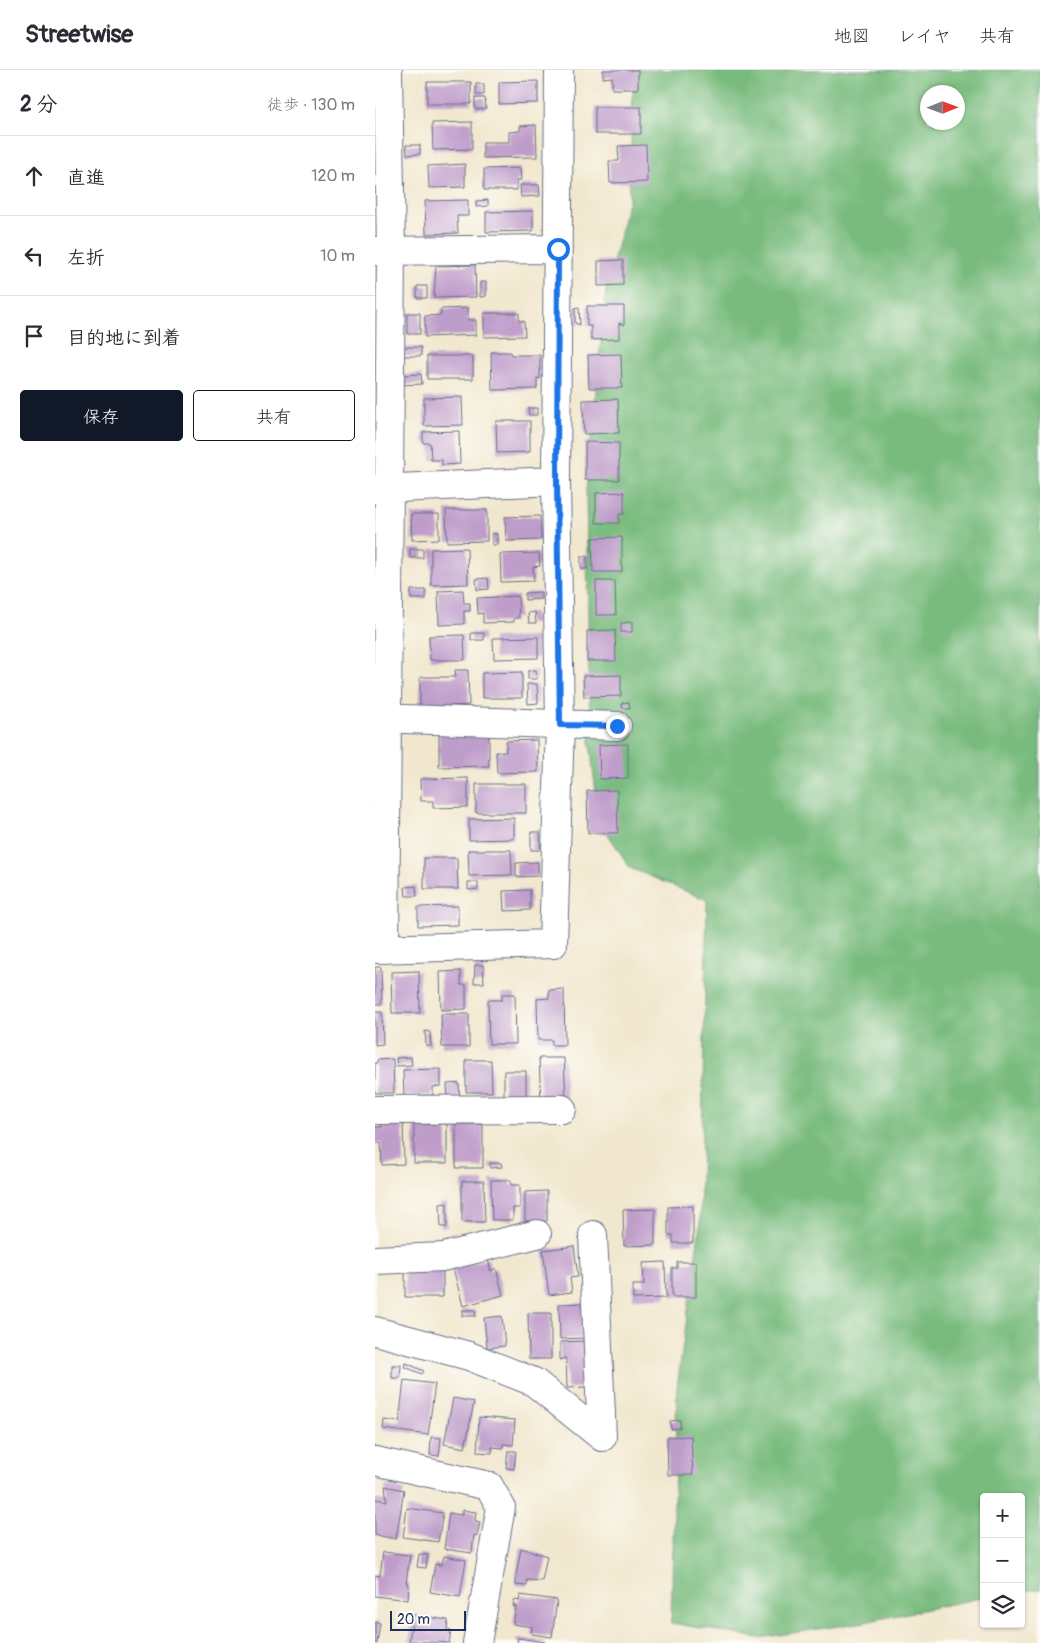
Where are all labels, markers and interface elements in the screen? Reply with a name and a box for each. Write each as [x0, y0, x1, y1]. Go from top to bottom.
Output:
text: Streetwise [25, 20, 133, 49]
text: 地図 [834, 25, 870, 48]
text: レイヤ [898, 25, 951, 48]
text: 共有 [979, 25, 1015, 48]
north arrow [920, 85, 965, 130]
text: 2 分 [20, 91, 57, 118]
text: 徒歩 · 130 m [267, 95, 355, 115]
icon: ahead [20, 162, 48, 190]
text: 直進 [67, 166, 105, 190]
text: 120 m [311, 166, 355, 186]
route start [547, 238, 570, 261]
icon: left [20, 242, 48, 270]
text: 左折 [67, 246, 105, 270]
text: 10 m [320, 246, 355, 266]
icon: arrive [20, 322, 48, 350]
text: 目的地に到着 [67, 326, 181, 350]
button: 保存 [20, 390, 183, 441]
button: 共有 [193, 390, 355, 441]
route end [606, 715, 629, 738]
map controls [980, 1493, 1025, 1628]
button: + [980, 1493, 1025, 1538]
button: − [980, 1538, 1025, 1583]
button: layers [980, 1583, 1025, 1628]
scale bar [390, 1608, 466, 1631]
text: 20 m [397, 1611, 430, 1628]

